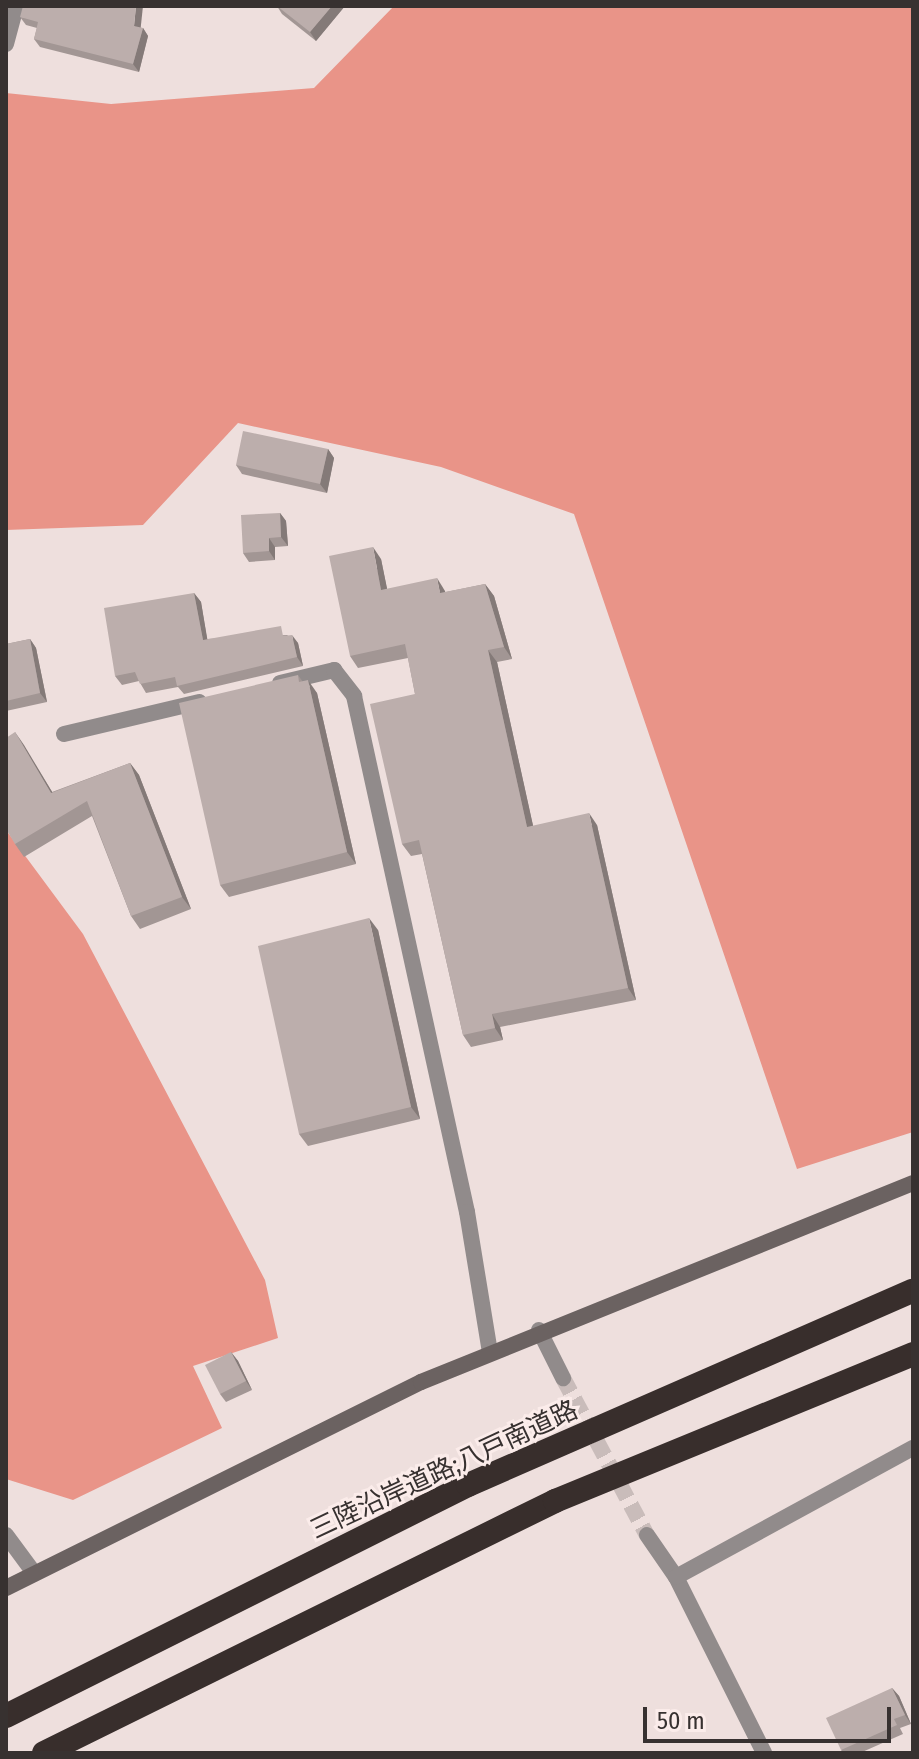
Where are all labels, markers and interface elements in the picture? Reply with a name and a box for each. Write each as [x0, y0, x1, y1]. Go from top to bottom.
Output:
street label: 三陸沿岸道路;八戸南道路 [305, 1394, 583, 1546]
scale bar [647, 1691, 895, 1741]
text: 50 m [657, 1707, 705, 1735]

